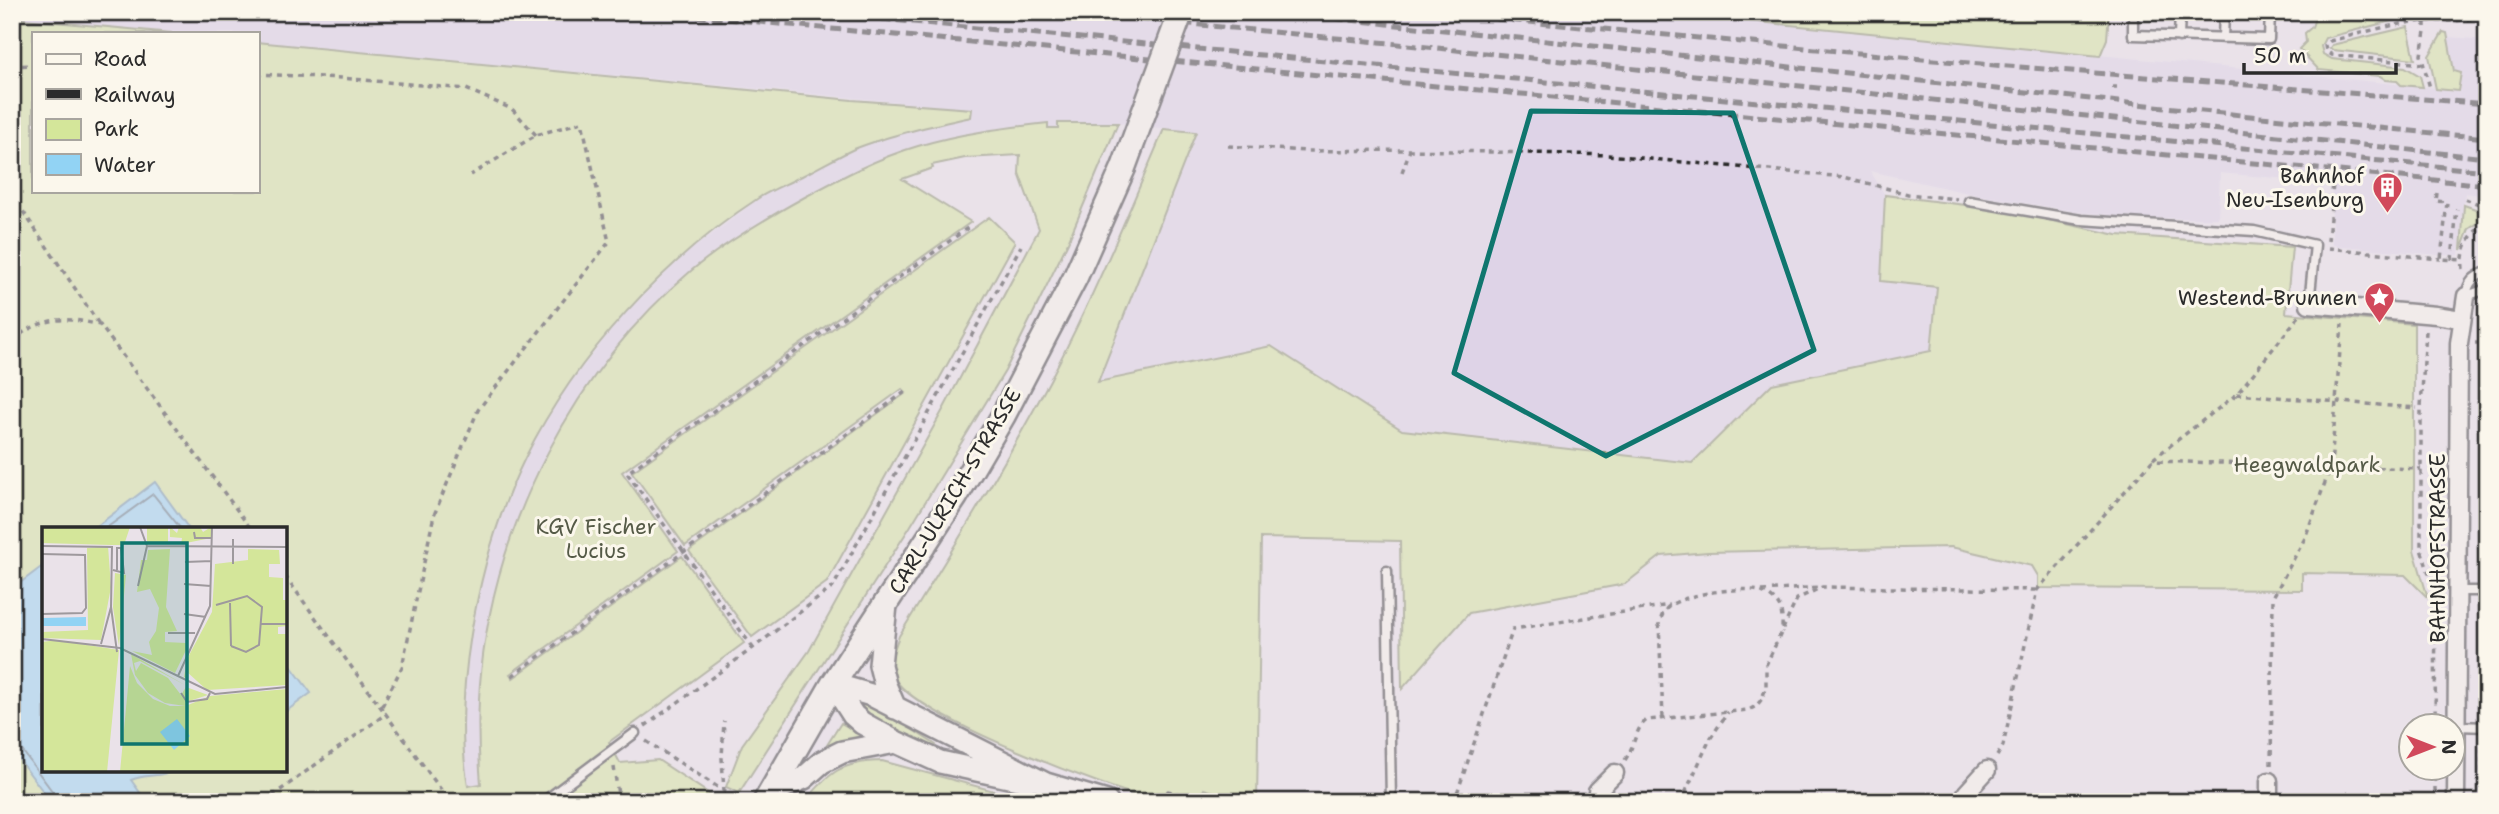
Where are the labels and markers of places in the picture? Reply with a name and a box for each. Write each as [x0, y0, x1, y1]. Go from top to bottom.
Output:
place label: Bahnhof Neu-Isenburg [2226, 162, 2364, 214]
building icon: Bahnhof Neu-Isenburg [2370, 171, 2404, 215]
place icon: Westend-Brunnen [2363, 281, 2397, 325]
place label: Westend-Brunnen [2178, 284, 2357, 312]

